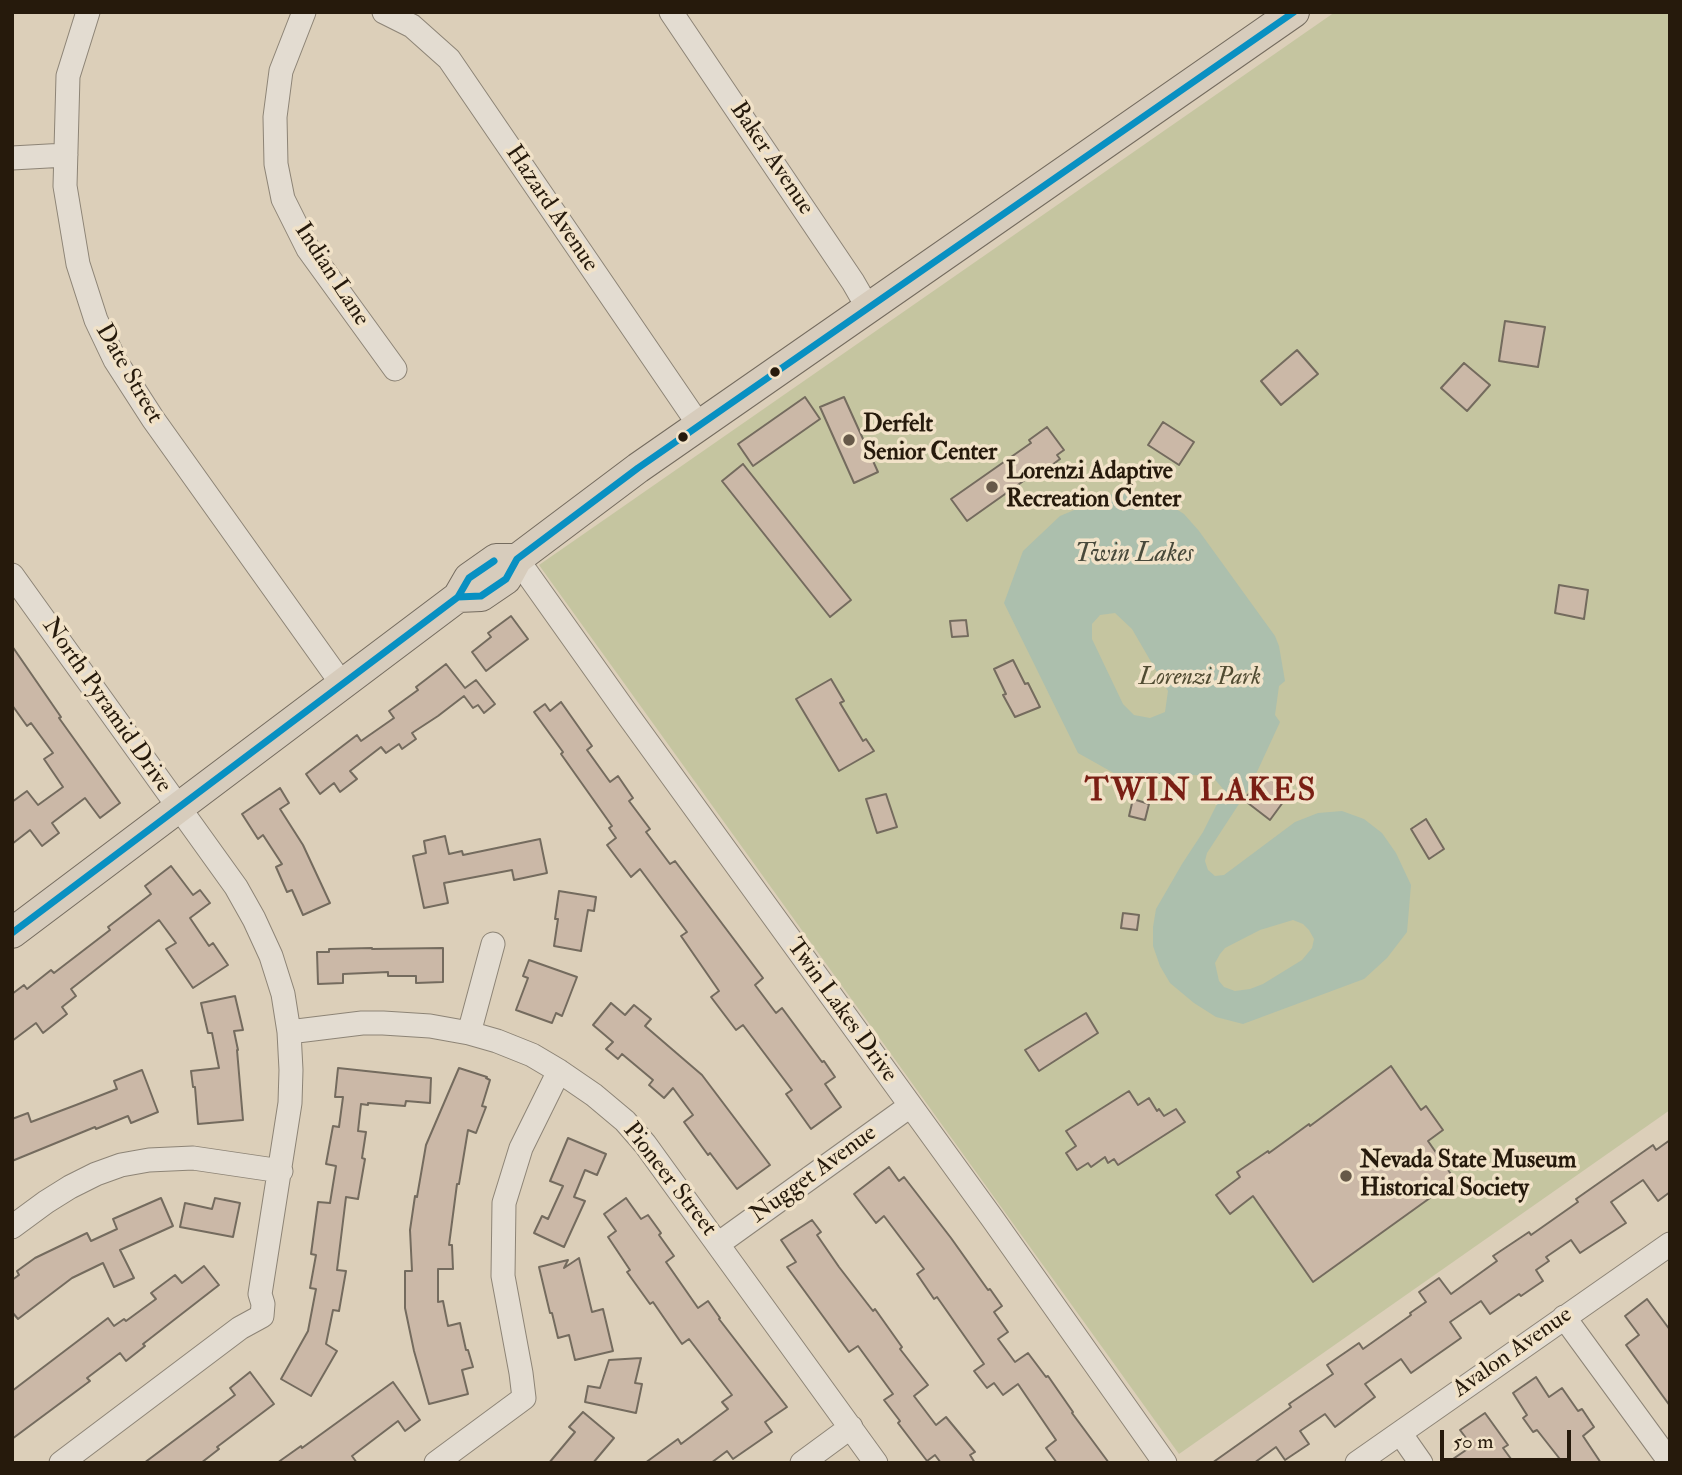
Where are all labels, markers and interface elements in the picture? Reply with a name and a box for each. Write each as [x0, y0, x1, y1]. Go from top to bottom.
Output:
street label: Baker Avenue [723, 97, 819, 221]
street label: Hazard Avenue [498, 140, 604, 278]
street label: Indian Lane [287, 218, 375, 332]
street label: Date Street [88, 319, 168, 429]
unlabelled marker [768, 365, 782, 379]
place label: Derfelt Senior Center [863, 412, 997, 468]
unlabelled marker [676, 430, 690, 444]
marker: Derfelt Senior Center [841, 432, 857, 448]
place label: Lorenzi Adaptive Recreation Center [1006, 459, 1181, 515]
marker: Lorenzi Adaptive Recreation Center [984, 479, 1000, 495]
water label: Twin Lakes [1075, 539, 1193, 571]
street label: North Pyramid Drive [35, 613, 177, 799]
park label: Lorenzi Park [1139, 665, 1261, 693]
district label: TWIN LAKES [1086, 774, 1316, 812]
street label: Twin Lakes Drive [779, 934, 903, 1088]
street label: Pioneer Street [616, 1118, 722, 1242]
street label: Nugget Avenue [745, 1119, 883, 1231]
place label: Nevada State Museum Historical Society [1360, 1148, 1576, 1204]
marker: Nevada State Museum Historical Society [1338, 1168, 1354, 1184]
street label: Avalon Avenue [1448, 1301, 1578, 1405]
scale bar [1444, 1416, 1575, 1460]
text: 50 m [1453, 1428, 1494, 1455]

